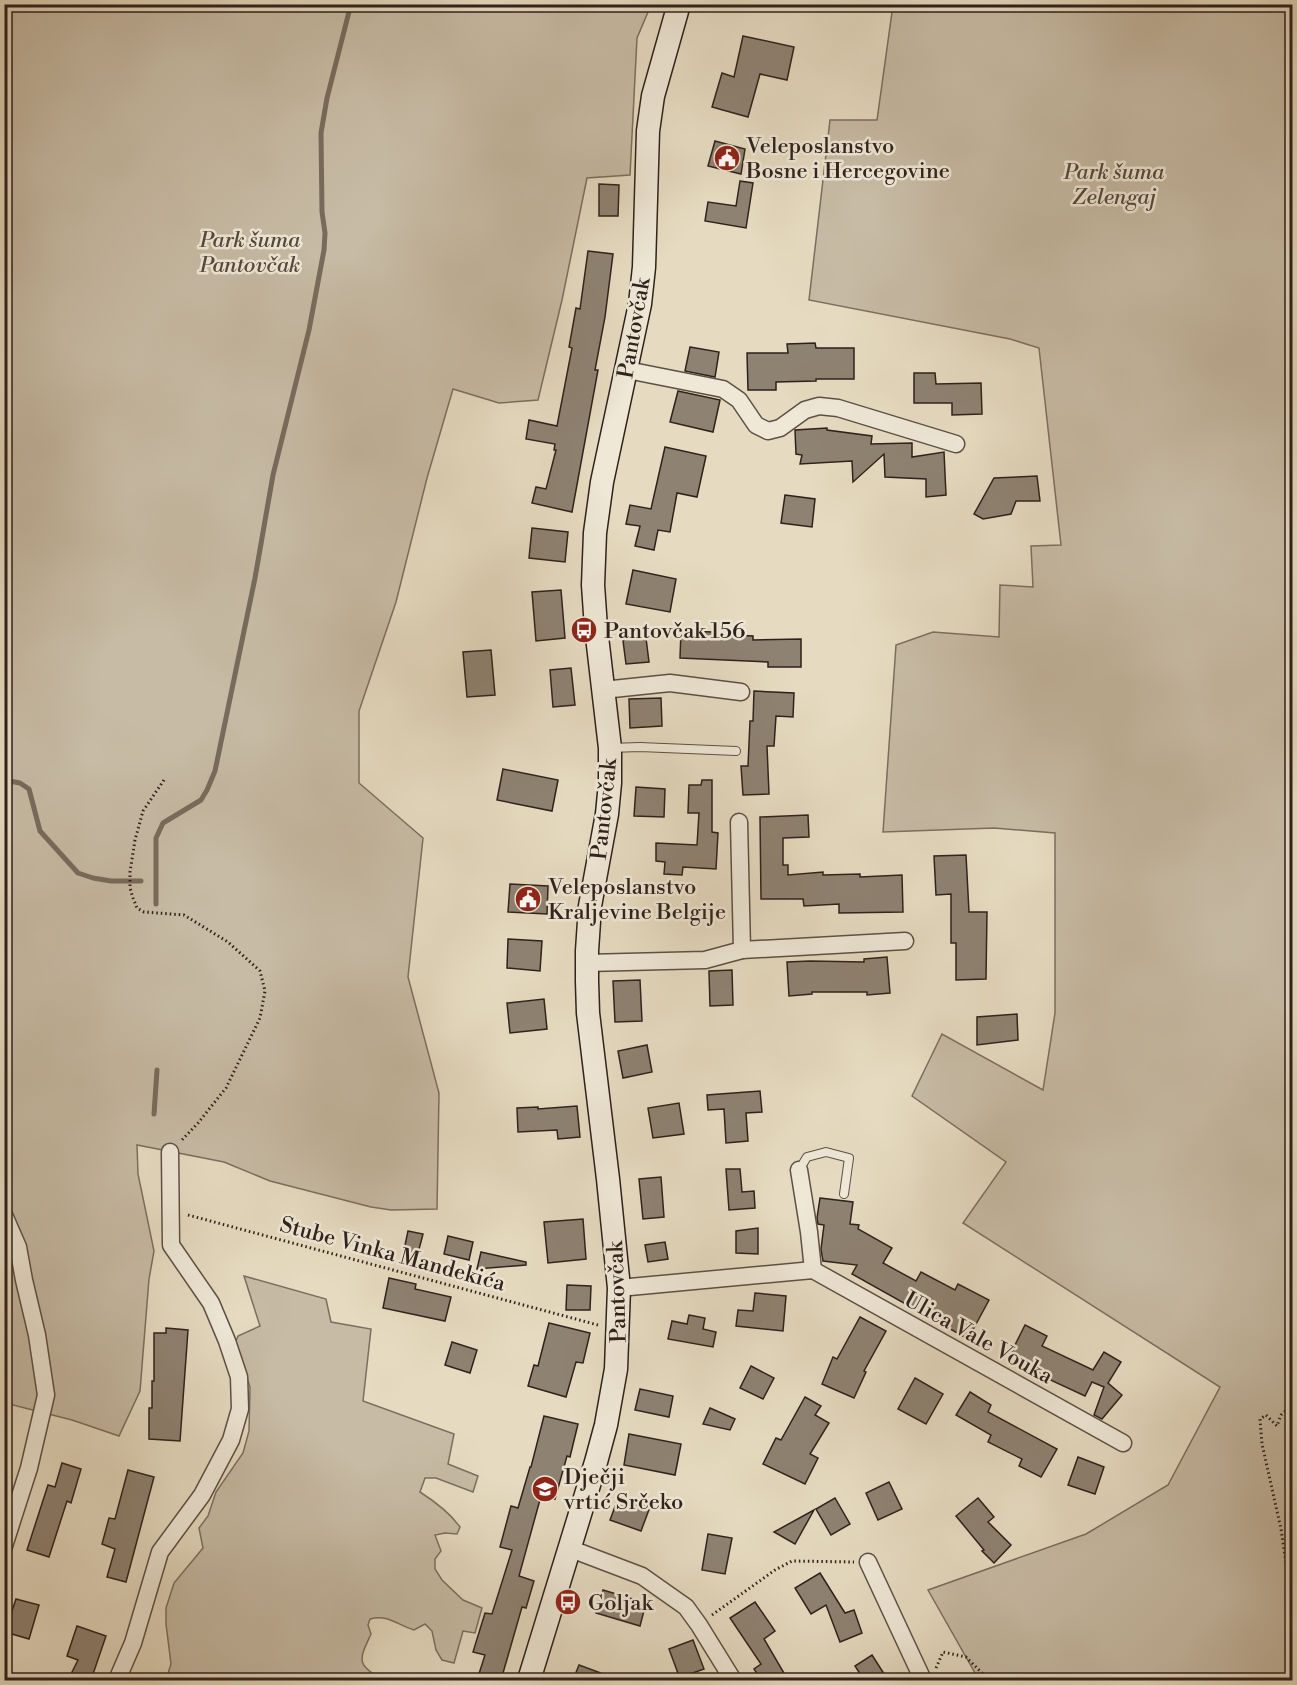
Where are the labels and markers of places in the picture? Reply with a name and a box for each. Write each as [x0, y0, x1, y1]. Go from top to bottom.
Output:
place label: Veleposlanstvo Bosne i Hercegovine [745, 133, 950, 185]
public building icon: Veleposlanstvo Bosne i Hercegovine [712, 143, 742, 173]
bus stop icon: Pantovčak 156 [569, 615, 599, 645]
place label: Pantovčak 156 [604, 618, 745, 645]
place label: Veleposlanstvo Kraljevine Belgije [547, 874, 726, 926]
public building icon: Veleposlanstvo Kraljevine Belgije [513, 884, 543, 914]
place label: Dječji vrtić Srčeko [563, 1464, 683, 1516]
school or university icon: Dječji vrtić Srčeko [530, 1474, 560, 1504]
bus stop icon: Goljak [553, 1587, 583, 1617]
place label: Goljak [588, 1590, 654, 1617]

